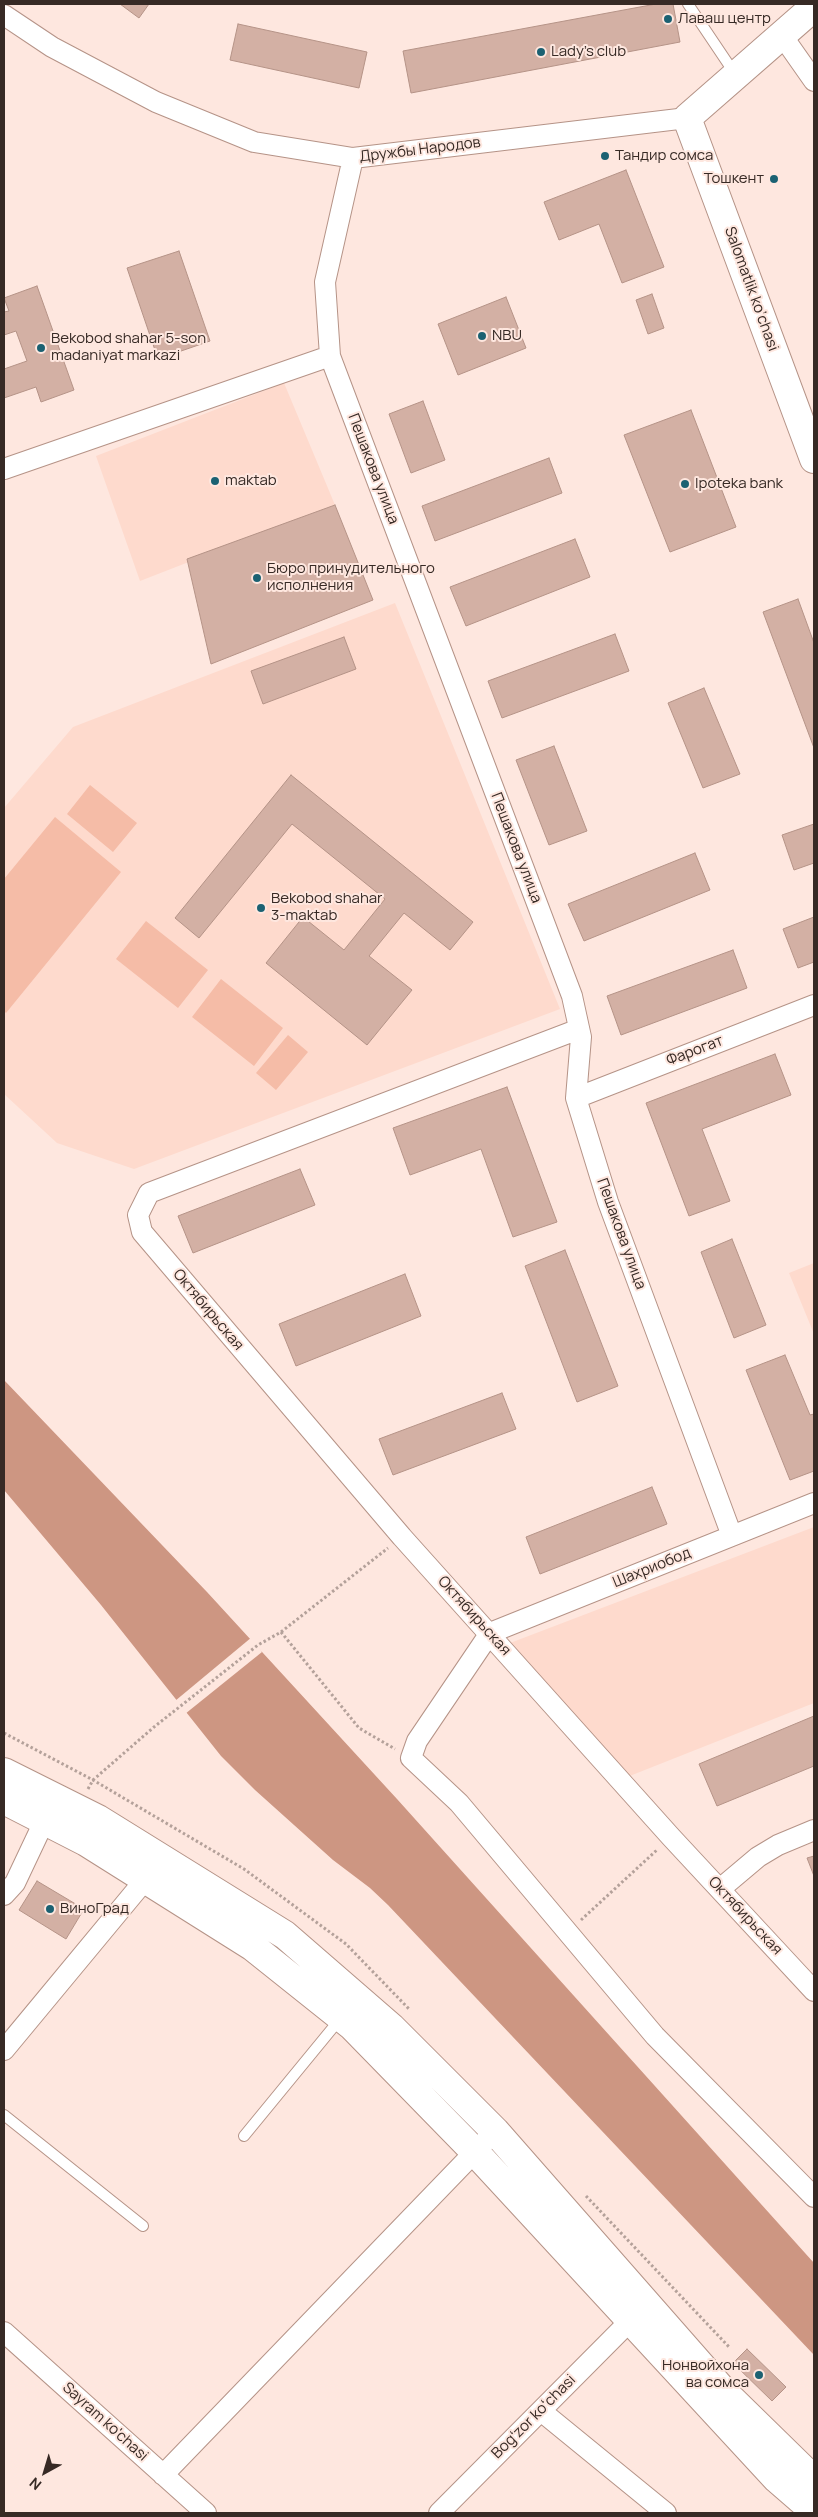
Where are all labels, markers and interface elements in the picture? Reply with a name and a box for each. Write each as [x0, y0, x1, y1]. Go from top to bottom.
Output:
place label: Лаваш центр [678, 10, 771, 28]
marker: Лаваш центр [662, 13, 674, 25]
place label: Lady’s club [551, 43, 626, 61]
marker: Lady’s club [535, 46, 547, 58]
street label: Дружбы Народов [358, 134, 482, 166]
place label: Тандир сомса [615, 147, 713, 165]
marker: Тандир сомса [599, 150, 611, 162]
place label: Тошкент [704, 170, 764, 188]
marker: Тошкент [768, 173, 780, 185]
street label: Salomatlik ko‘chasi [720, 224, 782, 354]
place label: NBU [492, 327, 522, 345]
place label: Bekobod shahar 5-son madaniyat markazi [51, 330, 206, 365]
marker: NBU [476, 330, 488, 342]
marker: Bekobod shahar 5-son madaniyat markazi [35, 342, 47, 354]
street label: Пешакова улица [344, 411, 402, 527]
place label: maktab [225, 472, 277, 490]
marker: maktab [209, 475, 221, 487]
place label: Ipoteka bank [695, 475, 783, 493]
marker: Ipoteka bank [679, 478, 691, 490]
place label: Бюро принудительного исполнения [267, 560, 435, 595]
marker: Бюро принудительного исполнения [251, 572, 263, 584]
street label: Пешакова улица [487, 790, 545, 906]
place label: Bekobod shahar 3-maktab [271, 890, 383, 925]
marker: Bekobod shahar 3-maktab [255, 902, 267, 914]
street label: Фарогат [664, 1032, 726, 1070]
street label: Пешакова улица [593, 1176, 649, 1292]
street label: Октябирьская [169, 1266, 247, 1354]
street label: Шахриобод [610, 1544, 694, 1592]
street label: Октябирьская [434, 1573, 514, 1659]
street label: Октябирьская [704, 1873, 786, 1959]
place label: ВиноГрад [60, 1900, 129, 1918]
marker: ВиноГрад [44, 1903, 56, 1915]
place label: Нонвойхона ва сомса [662, 2357, 749, 2392]
marker: Нонвойхона ва сомса [753, 2369, 765, 2381]
street label: Bogʻzor koʻchasi [488, 2371, 580, 2463]
street label: Sayram ko'chasi [58, 2379, 152, 2465]
north arrow [20, 2447, 70, 2497]
text: N [25, 2473, 45, 2495]

